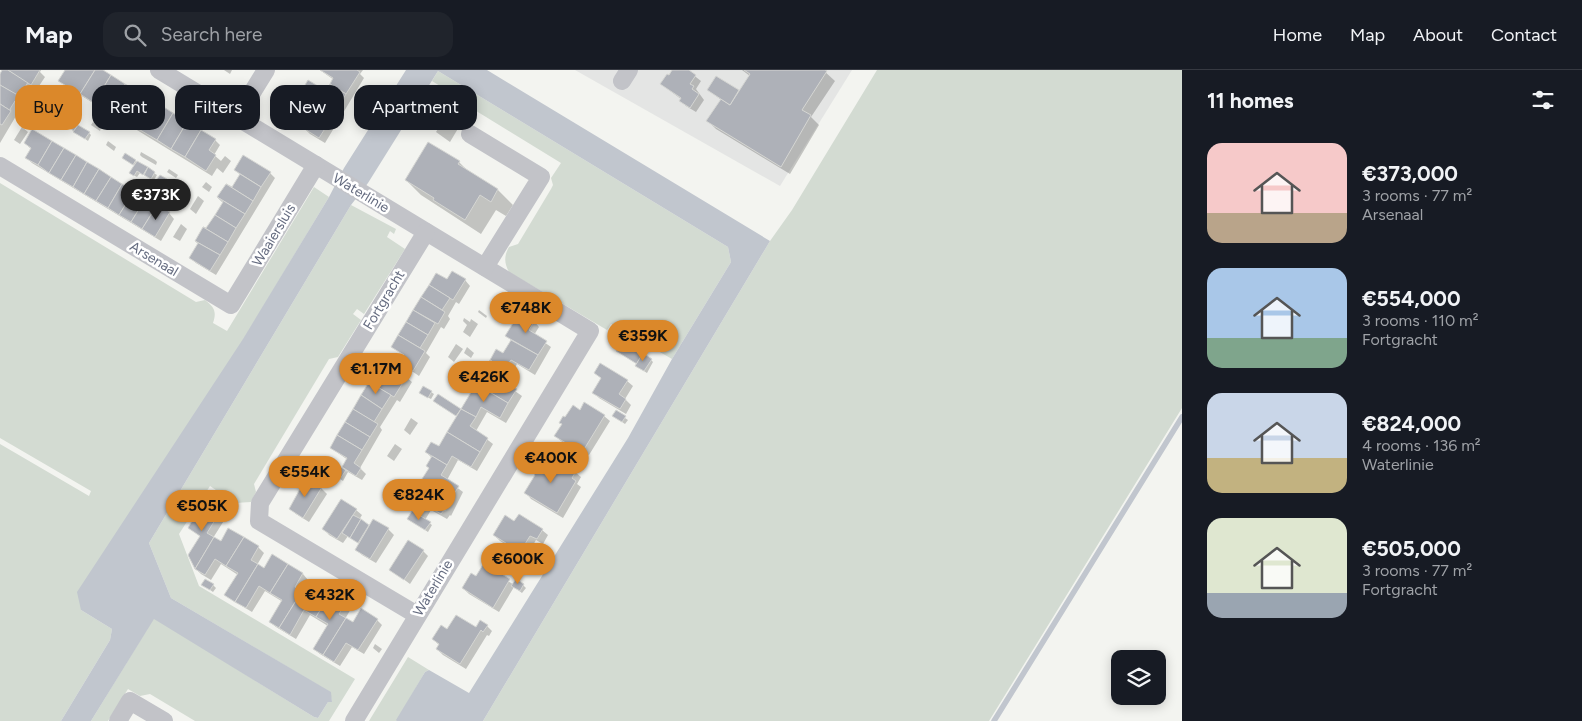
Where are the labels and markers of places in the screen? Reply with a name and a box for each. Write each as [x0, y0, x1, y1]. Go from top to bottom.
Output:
pin: €373K [121, 178, 191, 221]
pin: €748K [491, 292, 561, 334]
pin: €359K [608, 320, 678, 362]
pin: €1.17M [335, 352, 417, 395]
pin: €426K [449, 360, 519, 403]
pin: €400K [516, 442, 586, 484]
pin: €554K [270, 456, 340, 498]
pin: €824K [384, 478, 454, 521]
pin: €505K [167, 490, 237, 532]
pin: €600K [483, 542, 553, 585]
pin: €432K [295, 578, 365, 621]

